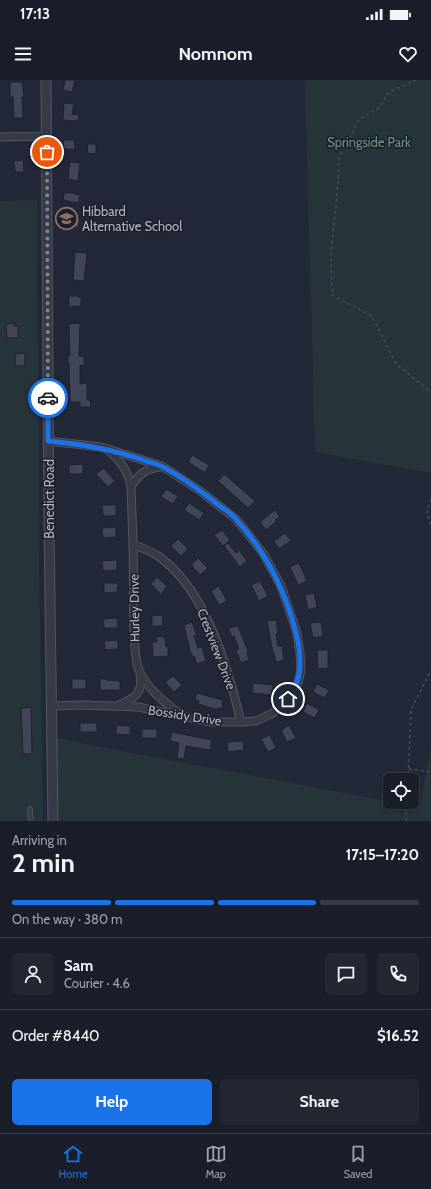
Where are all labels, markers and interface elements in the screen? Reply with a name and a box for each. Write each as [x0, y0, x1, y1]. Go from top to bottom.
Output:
text: 17:13 [20, 5, 50, 23]
icon: menu [12, 43, 34, 65]
text: Nomnom [178, 43, 253, 65]
icon: heart [397, 43, 419, 65]
park label: Springside Park [327, 134, 411, 150]
pin [30, 135, 64, 169]
icon: bag [36, 141, 58, 163]
place label: Hibbard Alternative School [82, 203, 182, 234]
school or university icon: Hibbard Alternative School [53, 205, 79, 231]
courier [28, 378, 68, 418]
icon: car [37, 387, 59, 409]
street label: Benedict Road [41, 459, 57, 539]
street label: Hurley Drive [125, 573, 143, 642]
street label: Crestview Drive [194, 606, 240, 692]
pin [271, 682, 305, 716]
icon: home [277, 688, 299, 710]
street label: Bossidy Drive [147, 701, 223, 729]
map controls [383, 773, 419, 809]
button: locate [383, 773, 419, 809]
text: Arriving in [12, 832, 67, 848]
text: 17:15–17:20 [346, 846, 419, 864]
text: 2 min [12, 847, 75, 879]
text: On the way · 380 m [12, 911, 122, 927]
button: person [12, 953, 54, 995]
button: chat [325, 953, 367, 995]
button: phone [377, 953, 419, 995]
text: Sam [64, 957, 93, 975]
text: Courier · 4.6 [64, 975, 130, 991]
text: Order #8440 [12, 1027, 100, 1045]
text: $16.52 [377, 1027, 419, 1045]
button: Help [12, 1079, 212, 1125]
button: Share [220, 1079, 419, 1125]
tab: Home [59, 1143, 88, 1181]
tab: Map [205, 1143, 227, 1181]
tab: Saved [344, 1143, 372, 1181]

